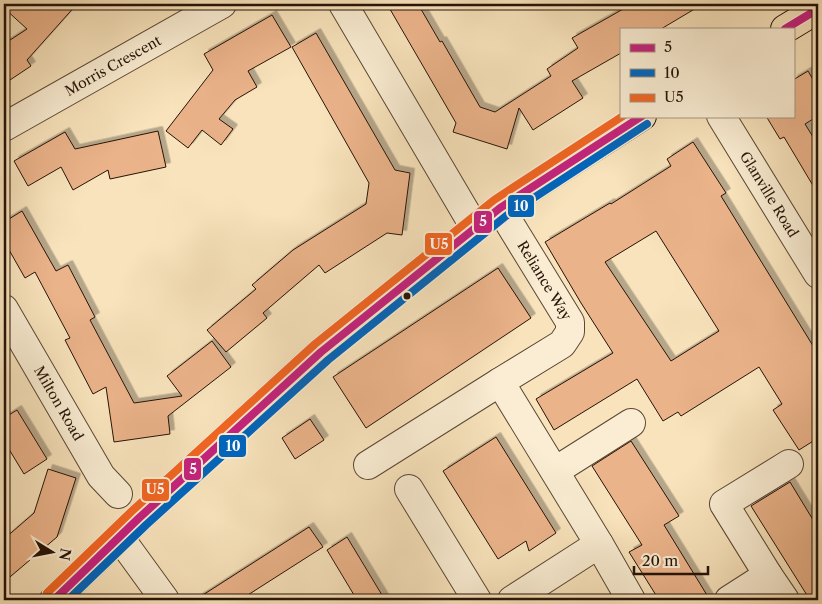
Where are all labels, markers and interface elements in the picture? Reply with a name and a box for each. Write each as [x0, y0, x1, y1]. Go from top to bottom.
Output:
legend [620, 28, 794, 118]
street label: Morris Crescent [62, 31, 164, 100]
text: 5 [664, 37, 672, 56]
text: 10 [664, 63, 680, 82]
text: U5 [664, 87, 684, 106]
street label: Glanville Road [736, 148, 803, 241]
line badge: 10 [507, 194, 535, 218]
text: 10 [513, 197, 529, 215]
line badge: 5 [473, 210, 493, 234]
text: 5 [479, 212, 487, 230]
line badge: U5 [424, 232, 453, 256]
text: U5 [429, 235, 449, 253]
street label: Reliance Way [513, 237, 576, 324]
unlabelled marker [402, 291, 412, 301]
street label: Milton Road [30, 363, 88, 444]
line badge: 10 [218, 434, 247, 458]
text: 10 [225, 437, 241, 455]
line badge: 5 [183, 457, 202, 481]
text: 5 [189, 460, 197, 478]
line badge: U5 [141, 478, 170, 502]
text: U5 [145, 480, 165, 498]
north arrow [28, 526, 78, 576]
scale bar [634, 544, 708, 576]
text: N [55, 547, 75, 562]
text: 20 m [642, 551, 678, 570]

